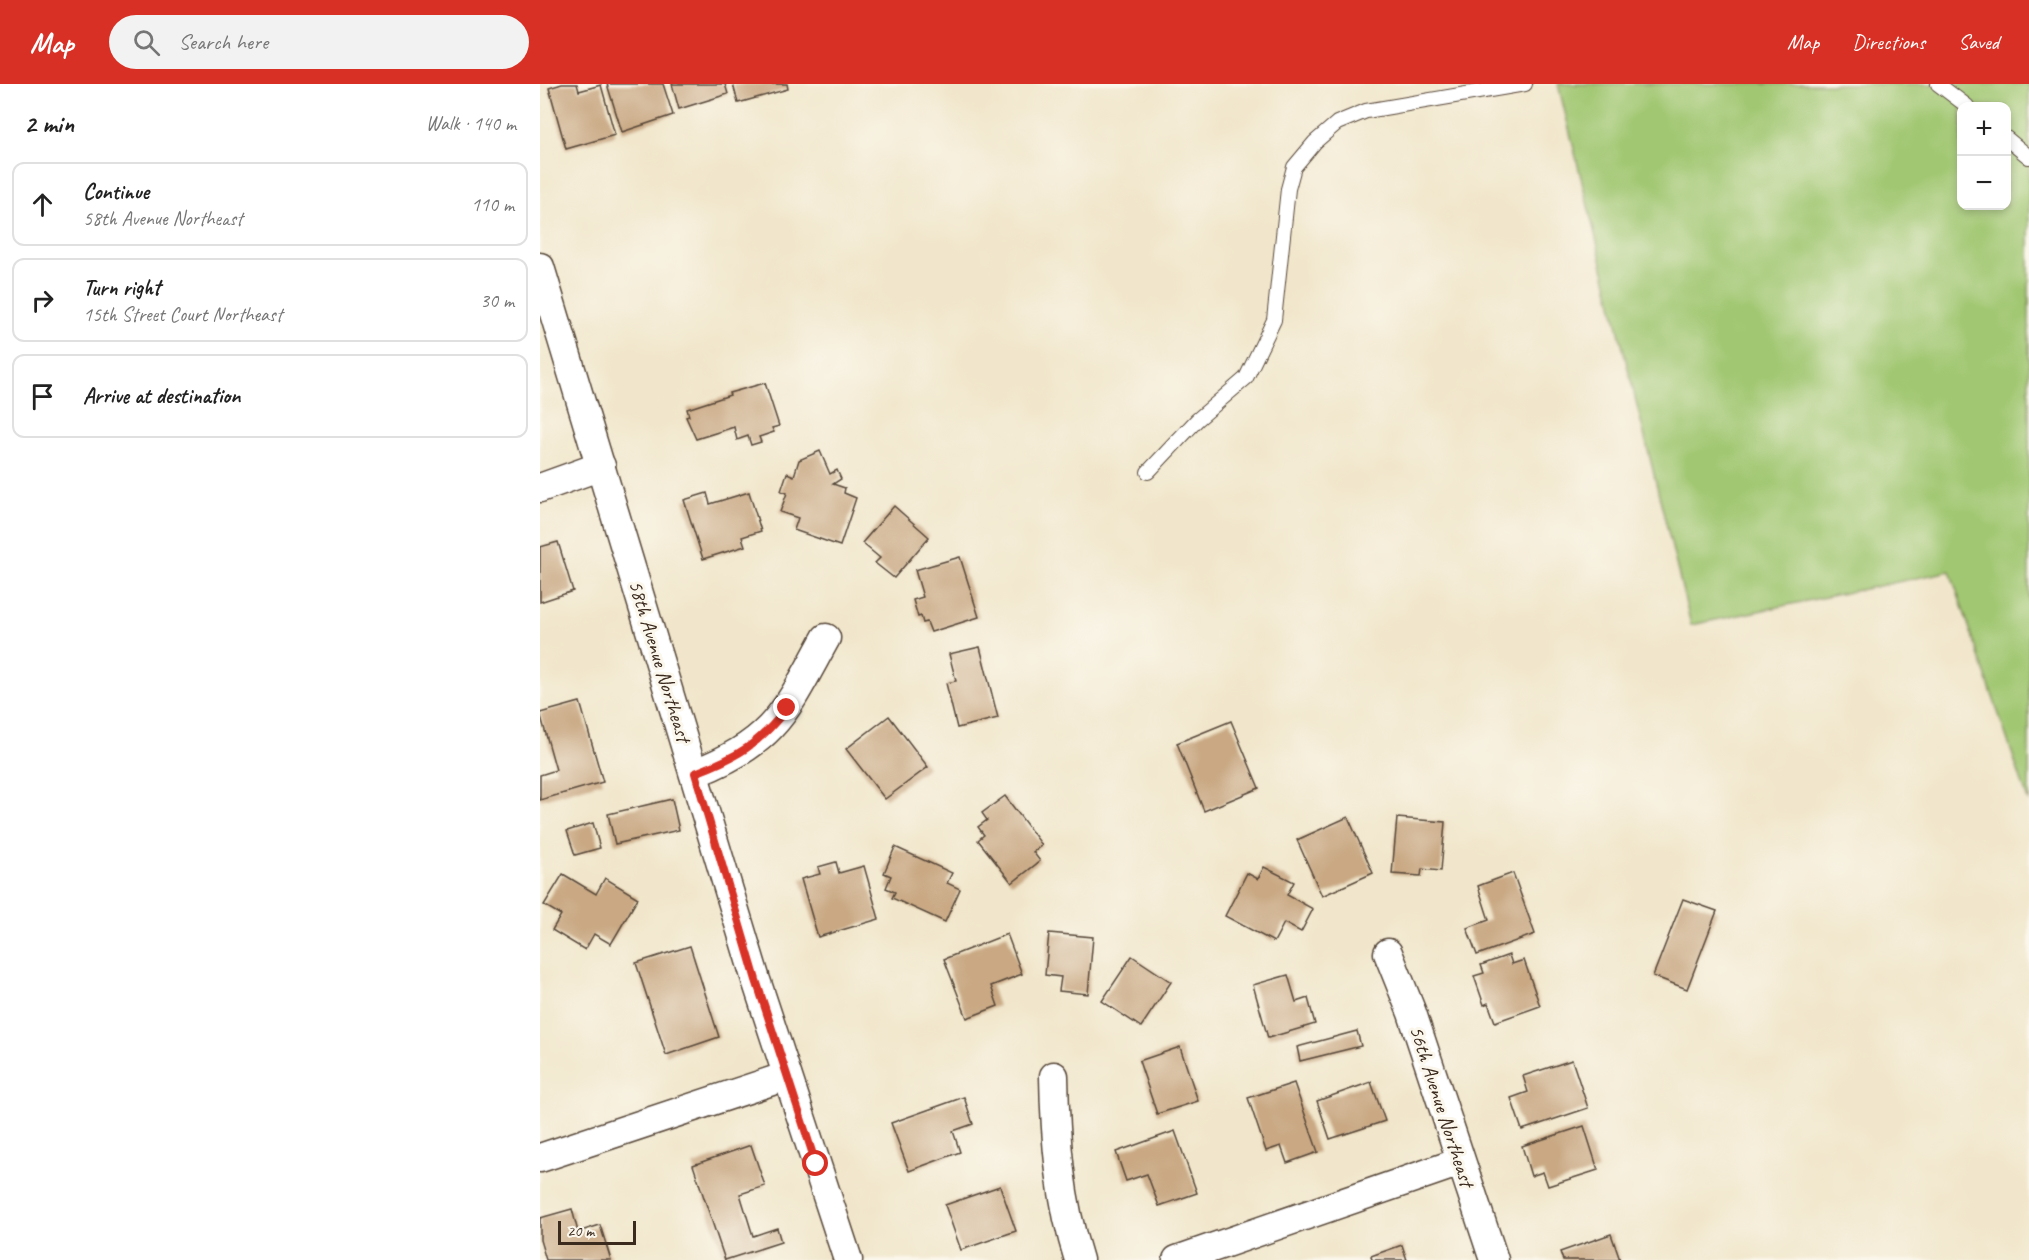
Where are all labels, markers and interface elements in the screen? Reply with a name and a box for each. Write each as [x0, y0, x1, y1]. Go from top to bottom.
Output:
search box [109, 15, 529, 69]
text: Map [30, 25, 73, 60]
icon: search [130, 26, 163, 59]
text: Search here [178, 28, 268, 56]
text: Map [1787, 29, 1819, 55]
text: Directions [1852, 29, 1925, 55]
text: Saved [1958, 29, 1999, 55]
map controls [1957, 102, 2011, 210]
button: + [1957, 102, 2011, 156]
text: 2 min [24, 107, 74, 140]
text: Walk · 140 m [426, 111, 516, 136]
button: − [1957, 156, 2011, 210]
text: Continue [83, 178, 149, 206]
icon: ahead [26, 188, 59, 221]
text: 110 m [471, 192, 514, 217]
text: 58th Avenue Northeast [83, 206, 243, 231]
text: Turn right [83, 274, 160, 302]
icon: right [26, 284, 59, 317]
text: 30 m [480, 288, 514, 313]
text: 15th Street Court Northeast [83, 302, 282, 327]
icon: arrive [26, 380, 59, 413]
text: Arrive at destination [83, 382, 240, 410]
street label: 58th Avenue Northeast [623, 577, 698, 748]
route end [773, 694, 799, 720]
street label: 56th Avenue Northeast [1404, 1022, 1481, 1193]
route start [802, 1150, 828, 1176]
scale bar [558, 1218, 636, 1246]
text: 20 m [567, 1221, 594, 1241]

